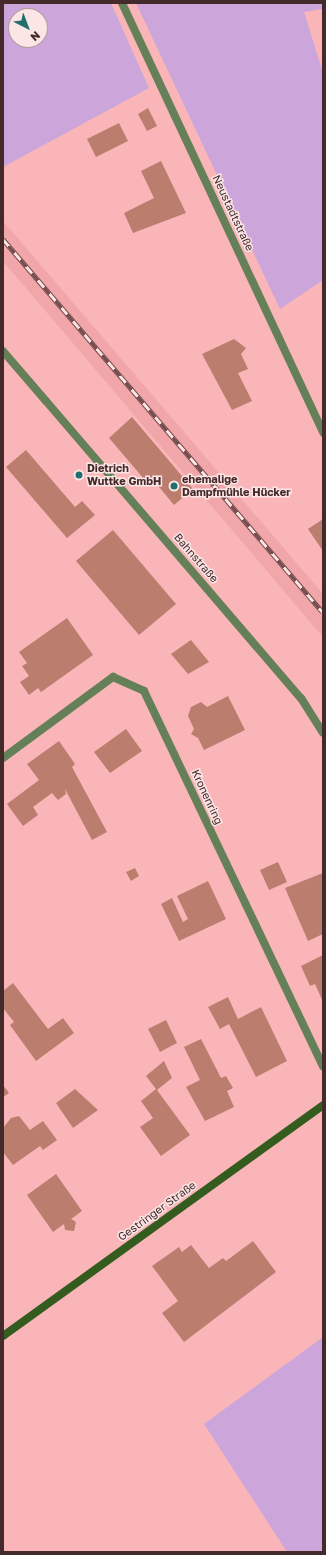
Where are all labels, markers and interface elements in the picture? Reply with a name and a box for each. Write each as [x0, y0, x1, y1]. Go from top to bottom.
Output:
north arrow [8, 8, 48, 48]
text: N [28, 29, 43, 44]
street label: Neustadtstraße [210, 173, 256, 253]
place label: Dietrich Wuttke GmbH [87, 462, 161, 488]
marker: Dietrich Wuttke GmbH [74, 470, 84, 480]
place label: ehemalige Dampfmühle Hücker [182, 473, 290, 499]
marker: ehemalige Dampfmühle Hücker [169, 481, 179, 491]
street label: Bahnstraße [171, 531, 221, 585]
street label: Kronenring [189, 767, 225, 827]
street label: Gestringer Straße [116, 1178, 198, 1244]

